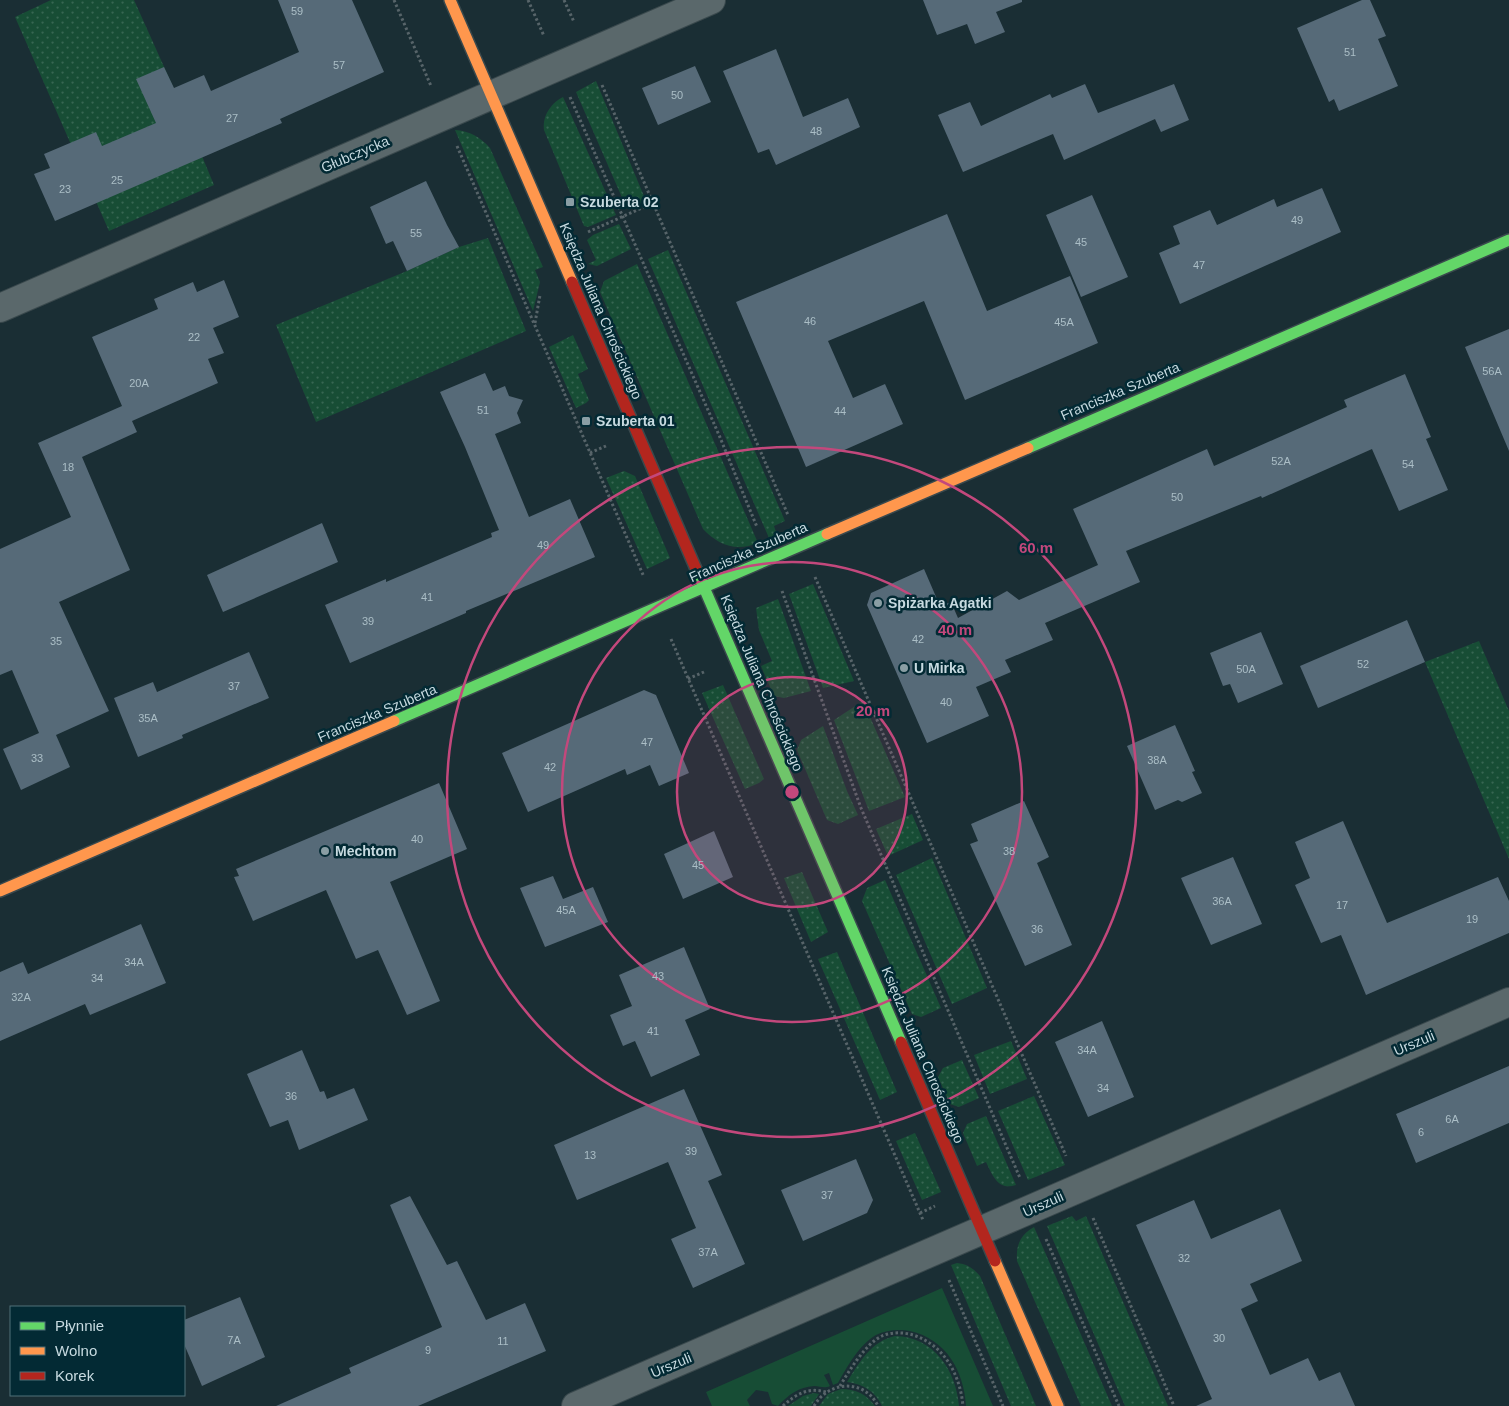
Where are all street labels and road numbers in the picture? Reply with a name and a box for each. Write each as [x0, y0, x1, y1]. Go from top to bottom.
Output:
street label: Głubczycka [319, 132, 392, 176]
street label: Księdza Juliana Chrościckiego [557, 220, 646, 402]
street label: Franciszka Szuberta [1058, 359, 1182, 423]
street label: Franciszka Szuberta [686, 519, 810, 585]
street label: Księdza Juliana Chrościckiego [718, 592, 807, 774]
street label: Franciszka Szuberta [315, 681, 439, 745]
street label: Księdza Juliana Chrościckiego [879, 964, 968, 1146]
street label: Urszuli [1391, 1027, 1437, 1059]
street label: Urszuli [1020, 1188, 1066, 1220]
street label: Urszuli [648, 1349, 694, 1381]

